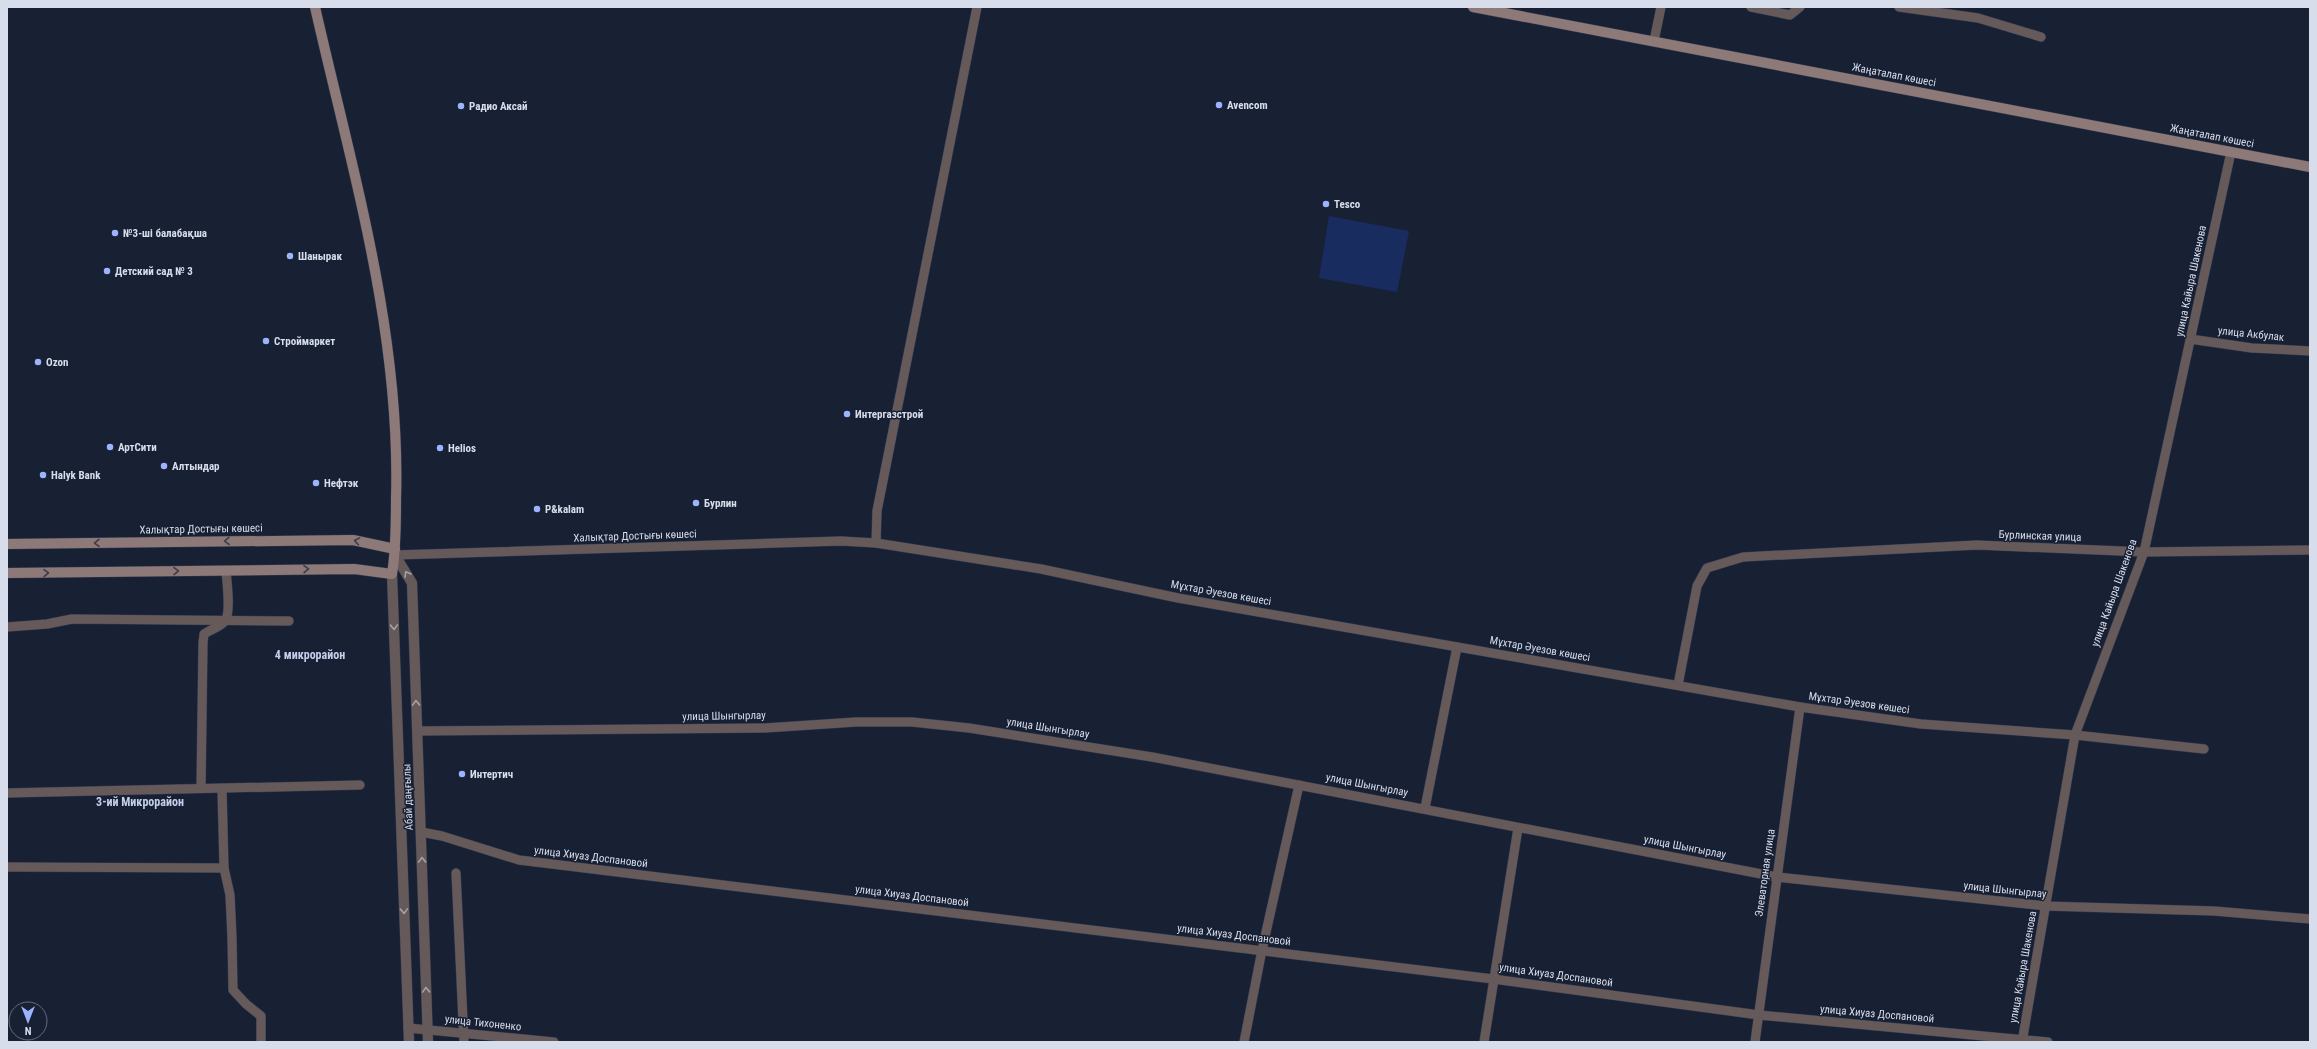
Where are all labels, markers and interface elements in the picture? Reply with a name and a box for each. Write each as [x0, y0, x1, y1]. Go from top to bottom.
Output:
street label: Жаңаталап көшесі [1851, 60, 1937, 90]
place label: Avencom [1227, 99, 1268, 112]
place label: Радио Аксай [469, 100, 528, 113]
marker: Avencom [1214, 100, 1224, 110]
marker: Радио Аксай [456, 101, 466, 111]
street label: Жаңаталап көшесі [2169, 121, 2255, 151]
place label: Tesco [1334, 198, 1361, 211]
marker: Tesco [1321, 199, 1331, 209]
street label: улица Кайыра Шакенова [2173, 224, 2209, 338]
place label: №3-ші балабақша [123, 227, 207, 240]
marker: №3-ші балабақша [110, 228, 120, 238]
place label: Шанырак [298, 250, 343, 263]
marker: Шанырак [285, 251, 295, 261]
place label: Детский сад № 3 [115, 265, 193, 278]
marker: Детский сад № 3 [102, 266, 112, 276]
street label: улица Акбулак [2217, 324, 2286, 344]
place label: Строймаркет [274, 335, 335, 348]
marker: Строймаркет [261, 336, 271, 346]
place label: Ozon [46, 356, 68, 369]
marker: Ozon [33, 357, 43, 367]
place label: Интергазстрой [855, 408, 923, 421]
marker: Интергазстрой [842, 409, 852, 419]
place label: АртСити [118, 441, 157, 454]
marker: АртСити [105, 442, 115, 452]
place label: Helios [448, 442, 476, 455]
marker: Helios [435, 443, 445, 453]
place label: Алтындар [172, 460, 220, 473]
marker: Алтындар [159, 461, 169, 471]
place label: Halyk Bank [51, 469, 101, 482]
marker: Halyk Bank [38, 470, 48, 480]
place label: Нефтэк [324, 477, 359, 490]
marker: Нефтэк [311, 478, 321, 488]
place label: Бурлин [704, 497, 737, 510]
marker: Бурлин [691, 498, 701, 508]
place label: P&kalam [545, 503, 584, 516]
marker: P&kalam [532, 504, 542, 514]
street label: Халықтар Достығы көшесі [139, 521, 263, 537]
street label: Халықтар Достығы көшесі [573, 527, 697, 545]
street label: Бурлинская улица [1998, 528, 2082, 544]
one-way arrow [224, 537, 230, 545]
one-way arrow [354, 537, 360, 546]
one-way arrow [94, 538, 100, 547]
street label: улица Кайыра Шакенова [2089, 538, 2139, 648]
one-way arrow [303, 565, 309, 573]
one-way arrow [173, 567, 179, 575]
one-way arrow [43, 569, 49, 577]
one-way arrow [404, 571, 412, 578]
street label: Мұхтар Әуезов көшесі [1170, 578, 1272, 608]
one-way arrow [390, 624, 398, 630]
street label: Мұхтар Әуезов көшесі [1489, 634, 1591, 664]
district label: 4 микрорайон [275, 648, 345, 662]
street label: Мұхтар Әуезов көшесі [1808, 689, 1910, 717]
one-way arrow [412, 700, 421, 706]
street label: улица Шынгырлау [682, 709, 766, 723]
street label: улица Шынгырлау [1006, 715, 1091, 741]
street label: Абай даңғылы [400, 763, 416, 831]
place label: Интертич [470, 768, 513, 781]
marker: Интертич [457, 769, 467, 779]
street label: улица Шынгырлау [1325, 771, 1410, 799]
district label: 3-ий Микрорайон [96, 795, 184, 809]
street label: Элеваторная улица [1752, 828, 1778, 918]
street label: улица Шынгырлау [1643, 833, 1728, 861]
street label: улица Хиуаз Доспановой [533, 844, 649, 870]
one-way arrow [418, 857, 426, 863]
street label: улица Шынгырлау [1963, 879, 2048, 901]
street label: улица Хиуаз Доспановой [854, 883, 970, 909]
one-way arrow [400, 908, 409, 914]
street label: улица Кайыра Шакенова [2007, 910, 2039, 1024]
street label: улица Хиуаз Доспановой [1176, 922, 1292, 948]
street label: улица Хиуаз Доспановой [1498, 961, 1614, 989]
one-way arrow [422, 987, 430, 993]
north arrow [8, 1001, 48, 1041]
street label: улица Хиуаз Доспановой [1819, 1003, 1935, 1025]
street label: улица Тихоненко [444, 1013, 522, 1034]
text: N [24, 1024, 31, 1037]

